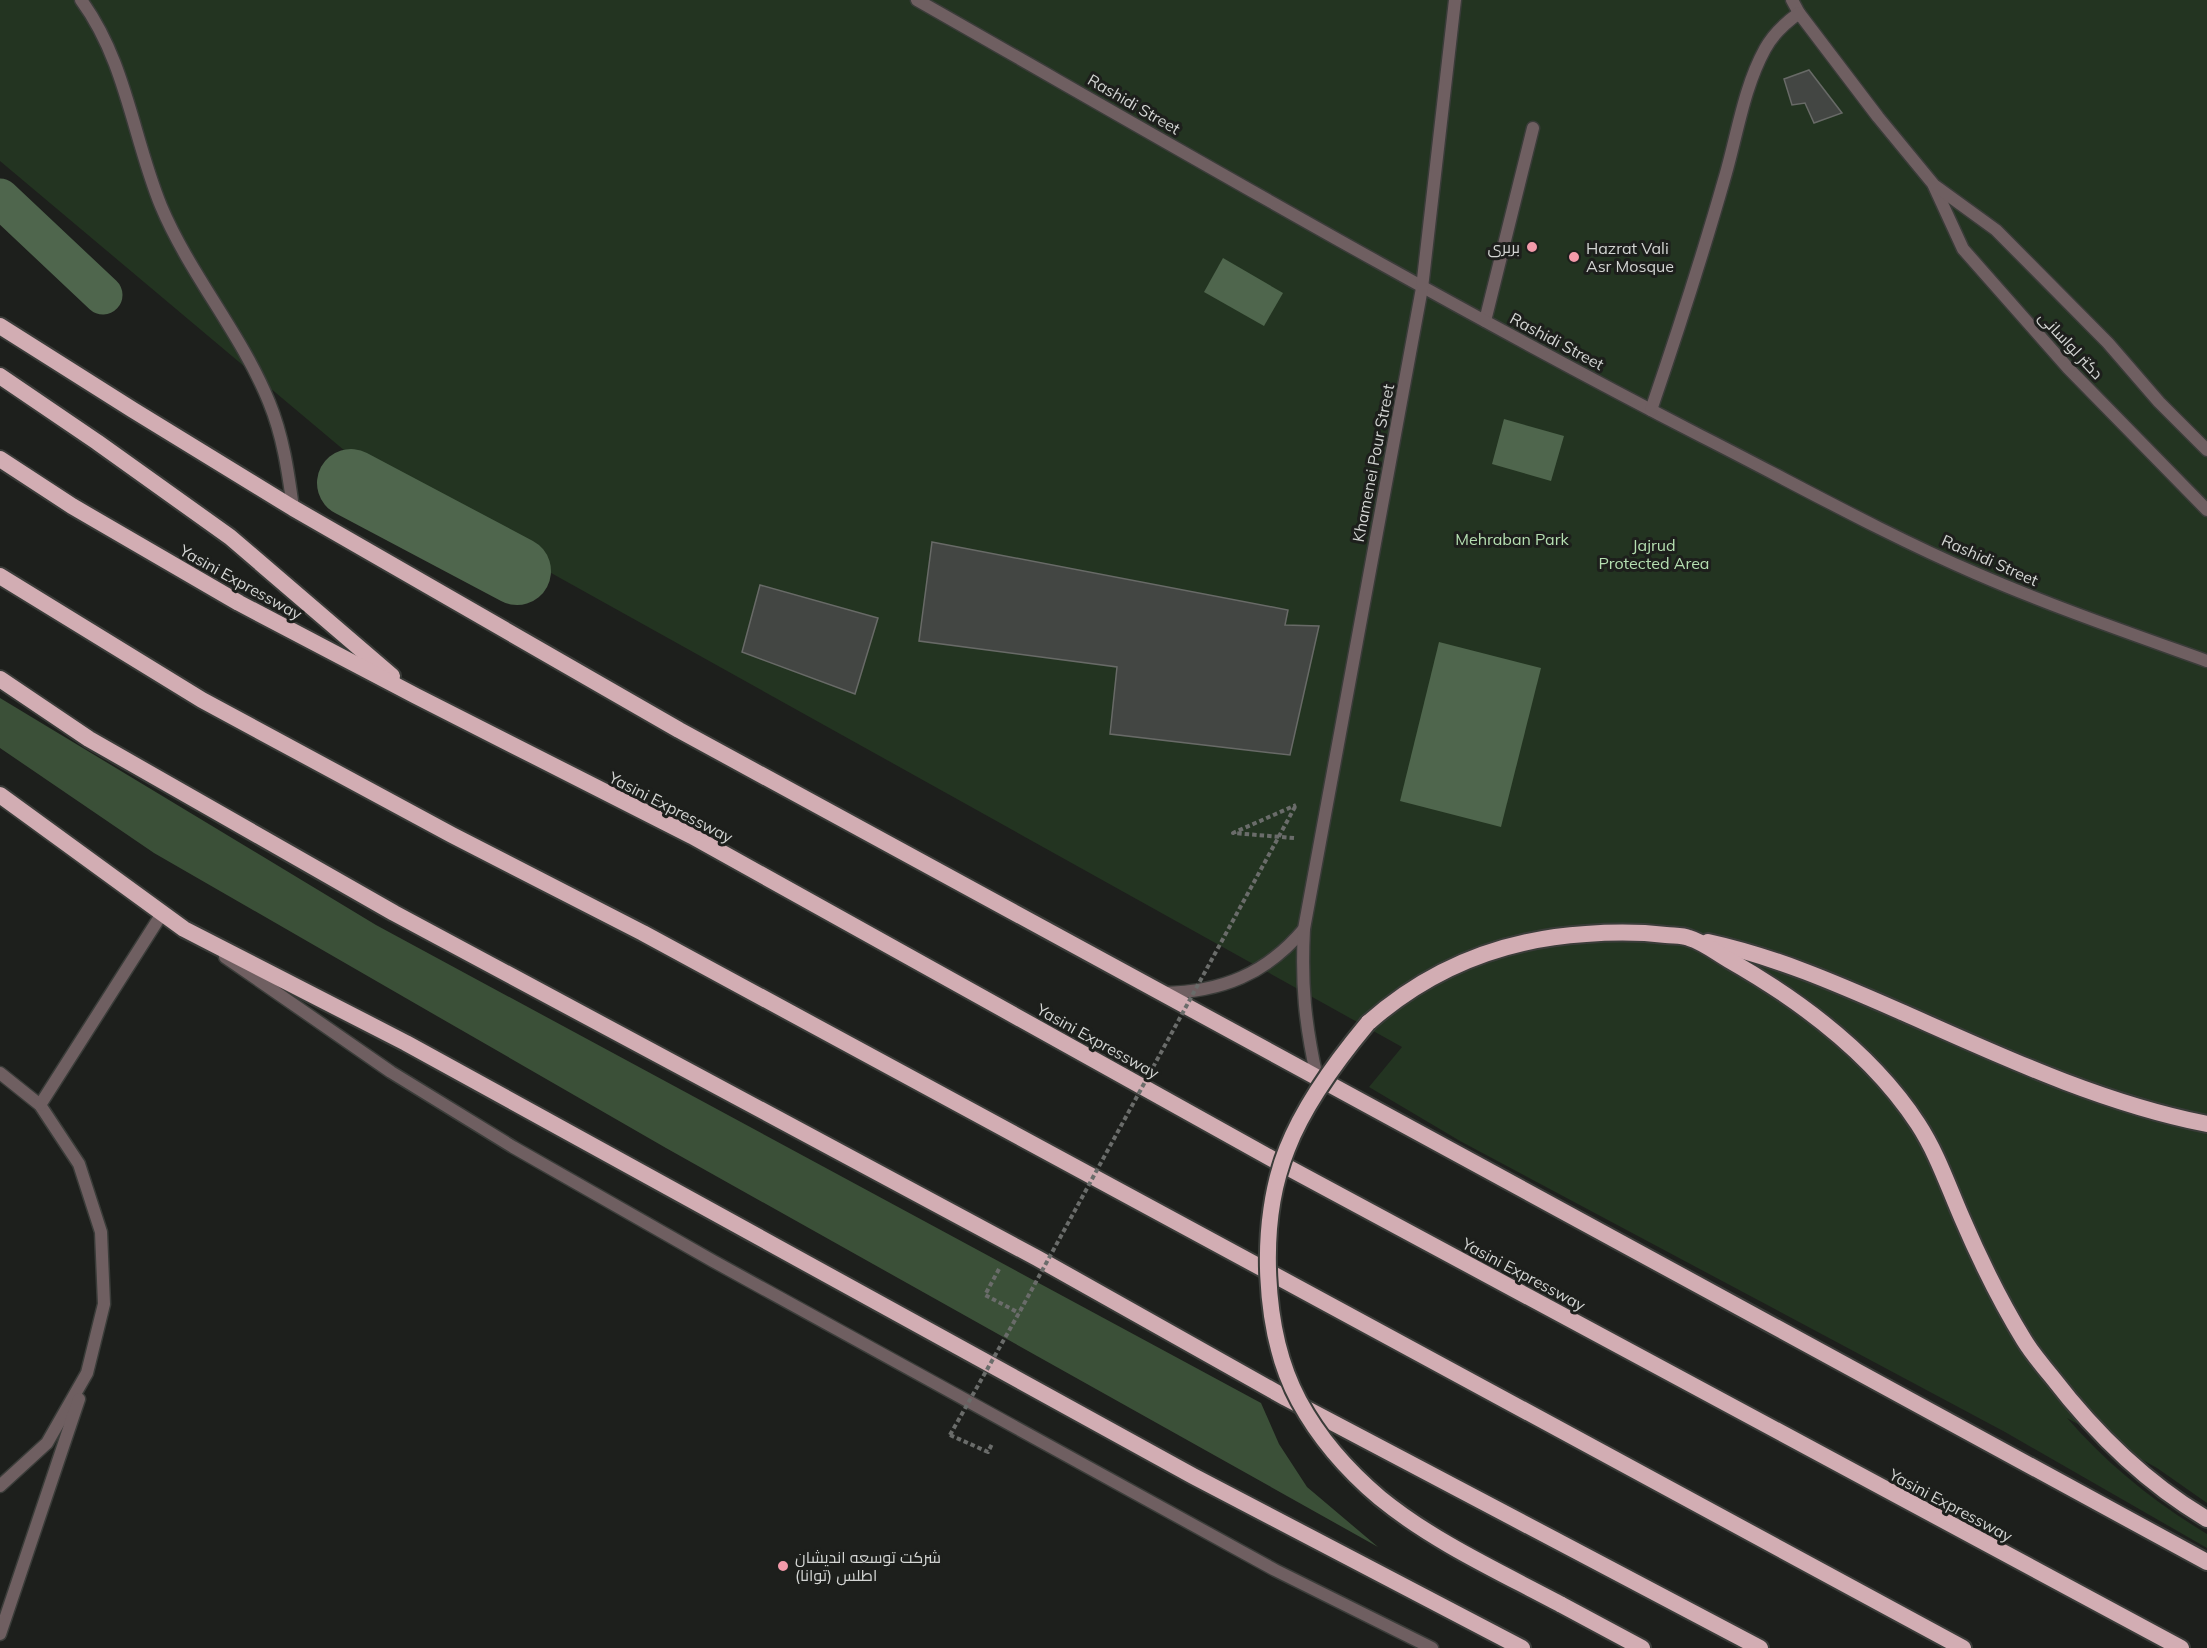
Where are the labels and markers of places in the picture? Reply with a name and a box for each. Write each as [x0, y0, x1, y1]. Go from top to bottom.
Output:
place label: بربری [1488, 237, 1520, 258]
place label: Hazrat Vali Asr Mosque [1586, 238, 1674, 276]
marker: بربری [1525, 240, 1539, 254]
marker: Hazrat Vali Asr Mosque [1567, 250, 1581, 264]
place label: شرکت توسعه اندیشان اطلس (توانا) [795, 1547, 941, 1586]
marker: شرکت توسعه اندیشان اطلس (توانا) [776, 1559, 790, 1573]

